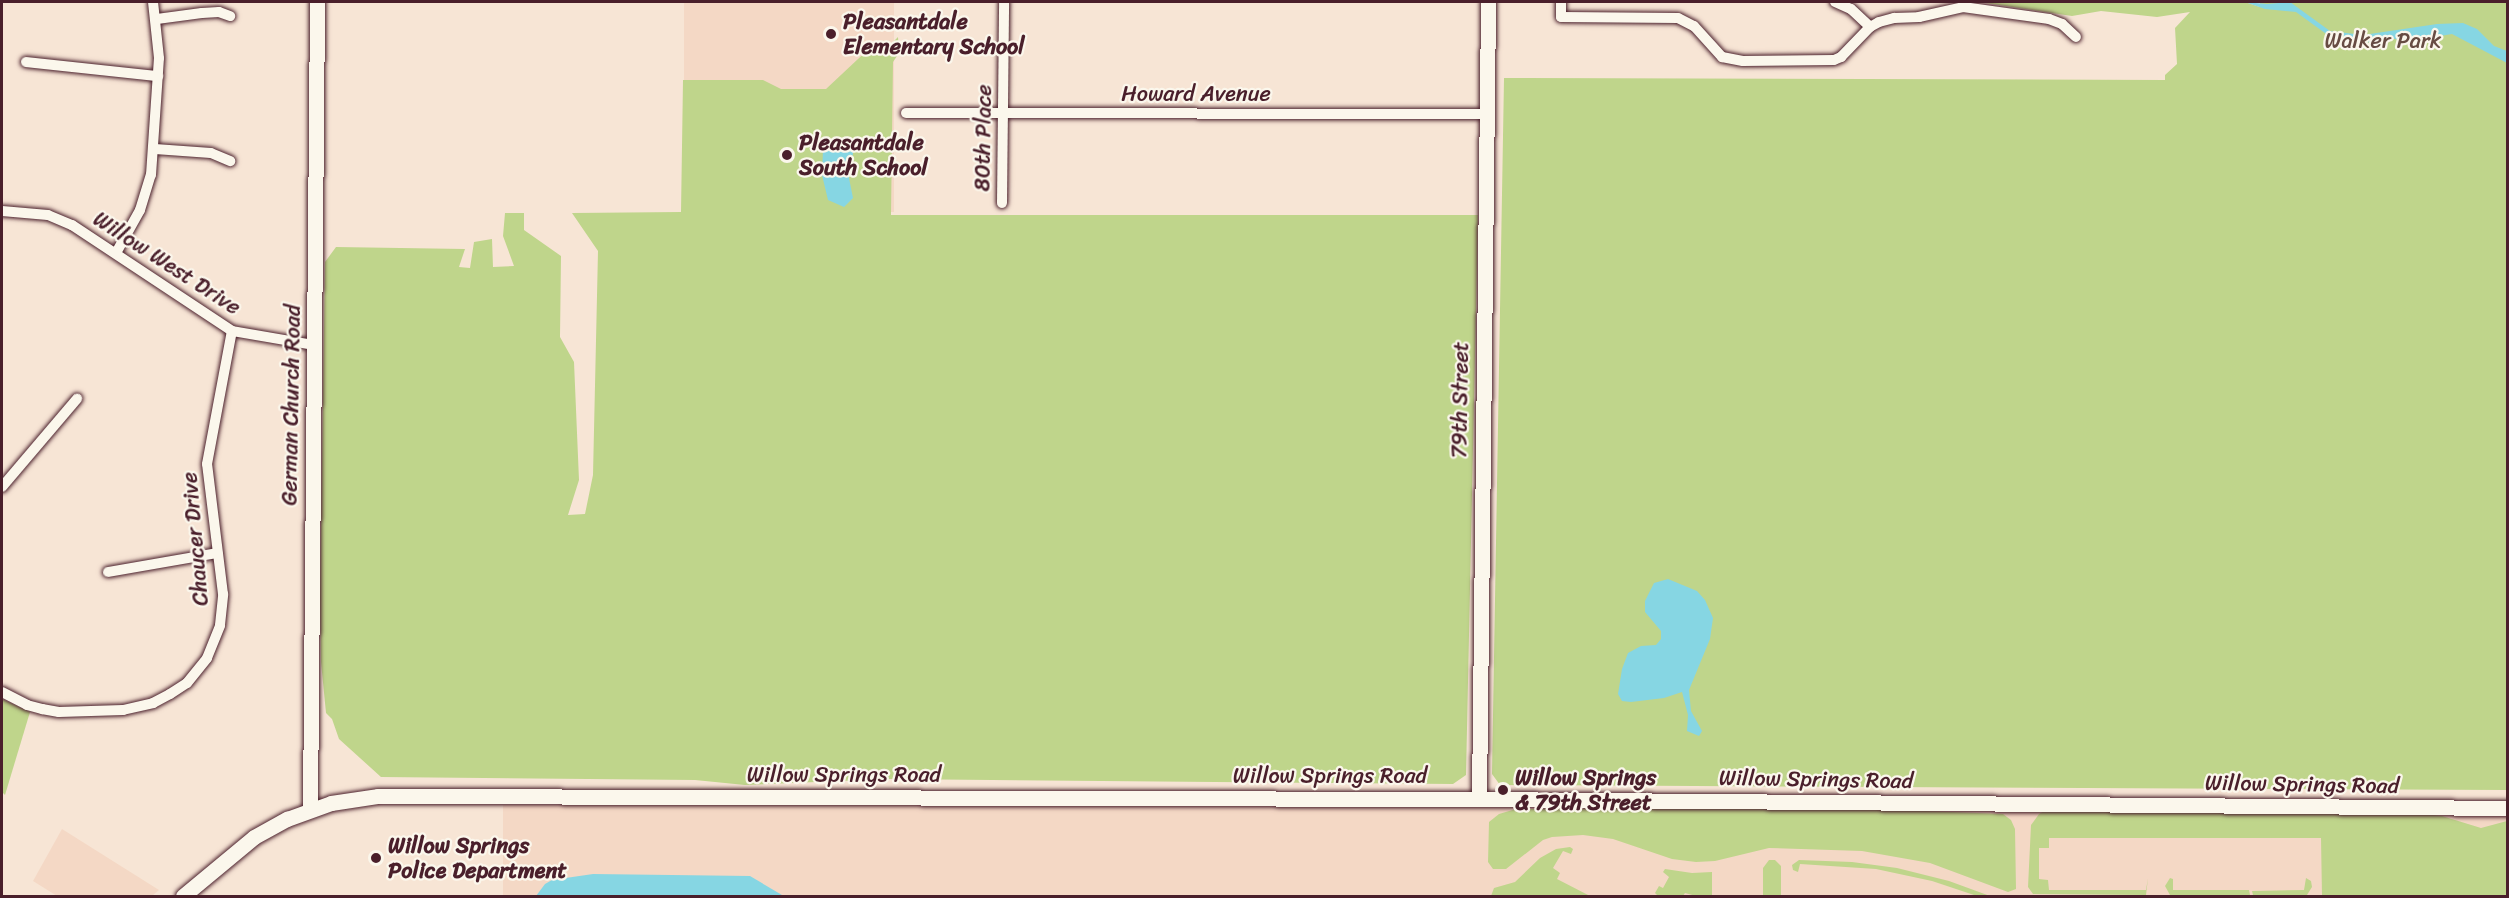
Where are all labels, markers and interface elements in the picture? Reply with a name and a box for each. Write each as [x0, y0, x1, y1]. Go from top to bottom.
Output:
place label: Pleasantdale Elementary School [843, 8, 1025, 60]
marker: Pleasantdale Elementary School [824, 27, 838, 41]
park label: Walker Park [2324, 28, 2442, 54]
street label: Howard Avenue [1121, 81, 1271, 107]
street label: 80th Place [969, 84, 997, 192]
place label: Pleasantdale South School [799, 129, 928, 180]
marker: Pleasantdale South School [780, 148, 794, 162]
street label: Willow West Drive [88, 205, 246, 321]
street label: German Church Road [276, 304, 306, 506]
street label: 79th Street [1446, 341, 1474, 459]
street label: Chaucer Drive [176, 471, 214, 607]
street label: Willow Springs Road [747, 762, 941, 788]
street label: Willow Springs Road [1233, 763, 1427, 789]
place label: Willow Springs & 79th Street [1515, 764, 1656, 816]
street label: Willow Springs Road [1719, 764, 1913, 794]
street label: Willow Springs Road [2205, 769, 2399, 799]
marker: Willow Springs & 79th Street [1496, 783, 1510, 797]
place label: Willow Springs Police Department [388, 832, 565, 884]
marker: Willow Springs Police Department [369, 851, 383, 865]

